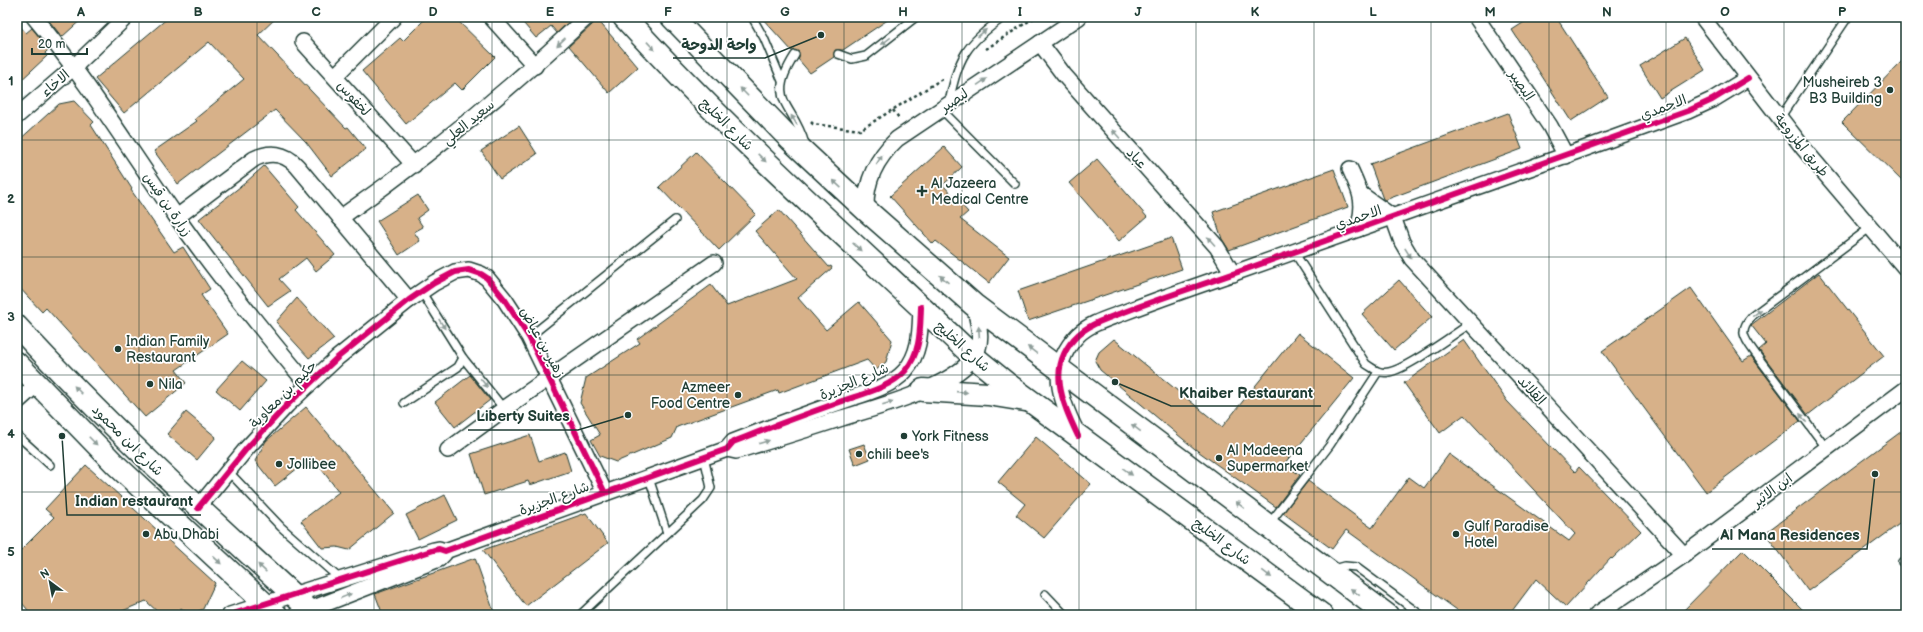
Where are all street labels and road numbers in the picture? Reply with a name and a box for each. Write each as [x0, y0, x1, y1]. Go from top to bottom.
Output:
street label: الاخاء [37, 66, 73, 101]
street label: البصير [1505, 66, 1538, 104]
street label: لخفوس [333, 77, 374, 120]
street label: لبصير [936, 85, 971, 116]
street label: الاحمدي [1638, 91, 1690, 126]
street label: شارع الخليج [696, 94, 757, 155]
street label: سعيد العلي [439, 96, 500, 152]
street label: طريق المزروعة [1771, 110, 1832, 181]
street label: عباد [1123, 144, 1150, 172]
street label: زرارة بن قيس [139, 169, 196, 239]
street label: الاحمدي [1332, 202, 1384, 235]
street label: زهير بن عياض [516, 304, 569, 381]
street label: شارع الخليج [931, 317, 994, 376]
street label: حكيم بن معاوية [246, 357, 322, 433]
street label: شارع الجزيرة [817, 359, 892, 405]
street label: القلائد [1514, 372, 1549, 408]
street label: شارع ابن محمود [88, 401, 167, 480]
street label: ابن الاثير [1748, 470, 1796, 512]
street label: شارع الجزيرة [517, 478, 592, 520]
street label: شارع الخليج [1189, 514, 1254, 569]

